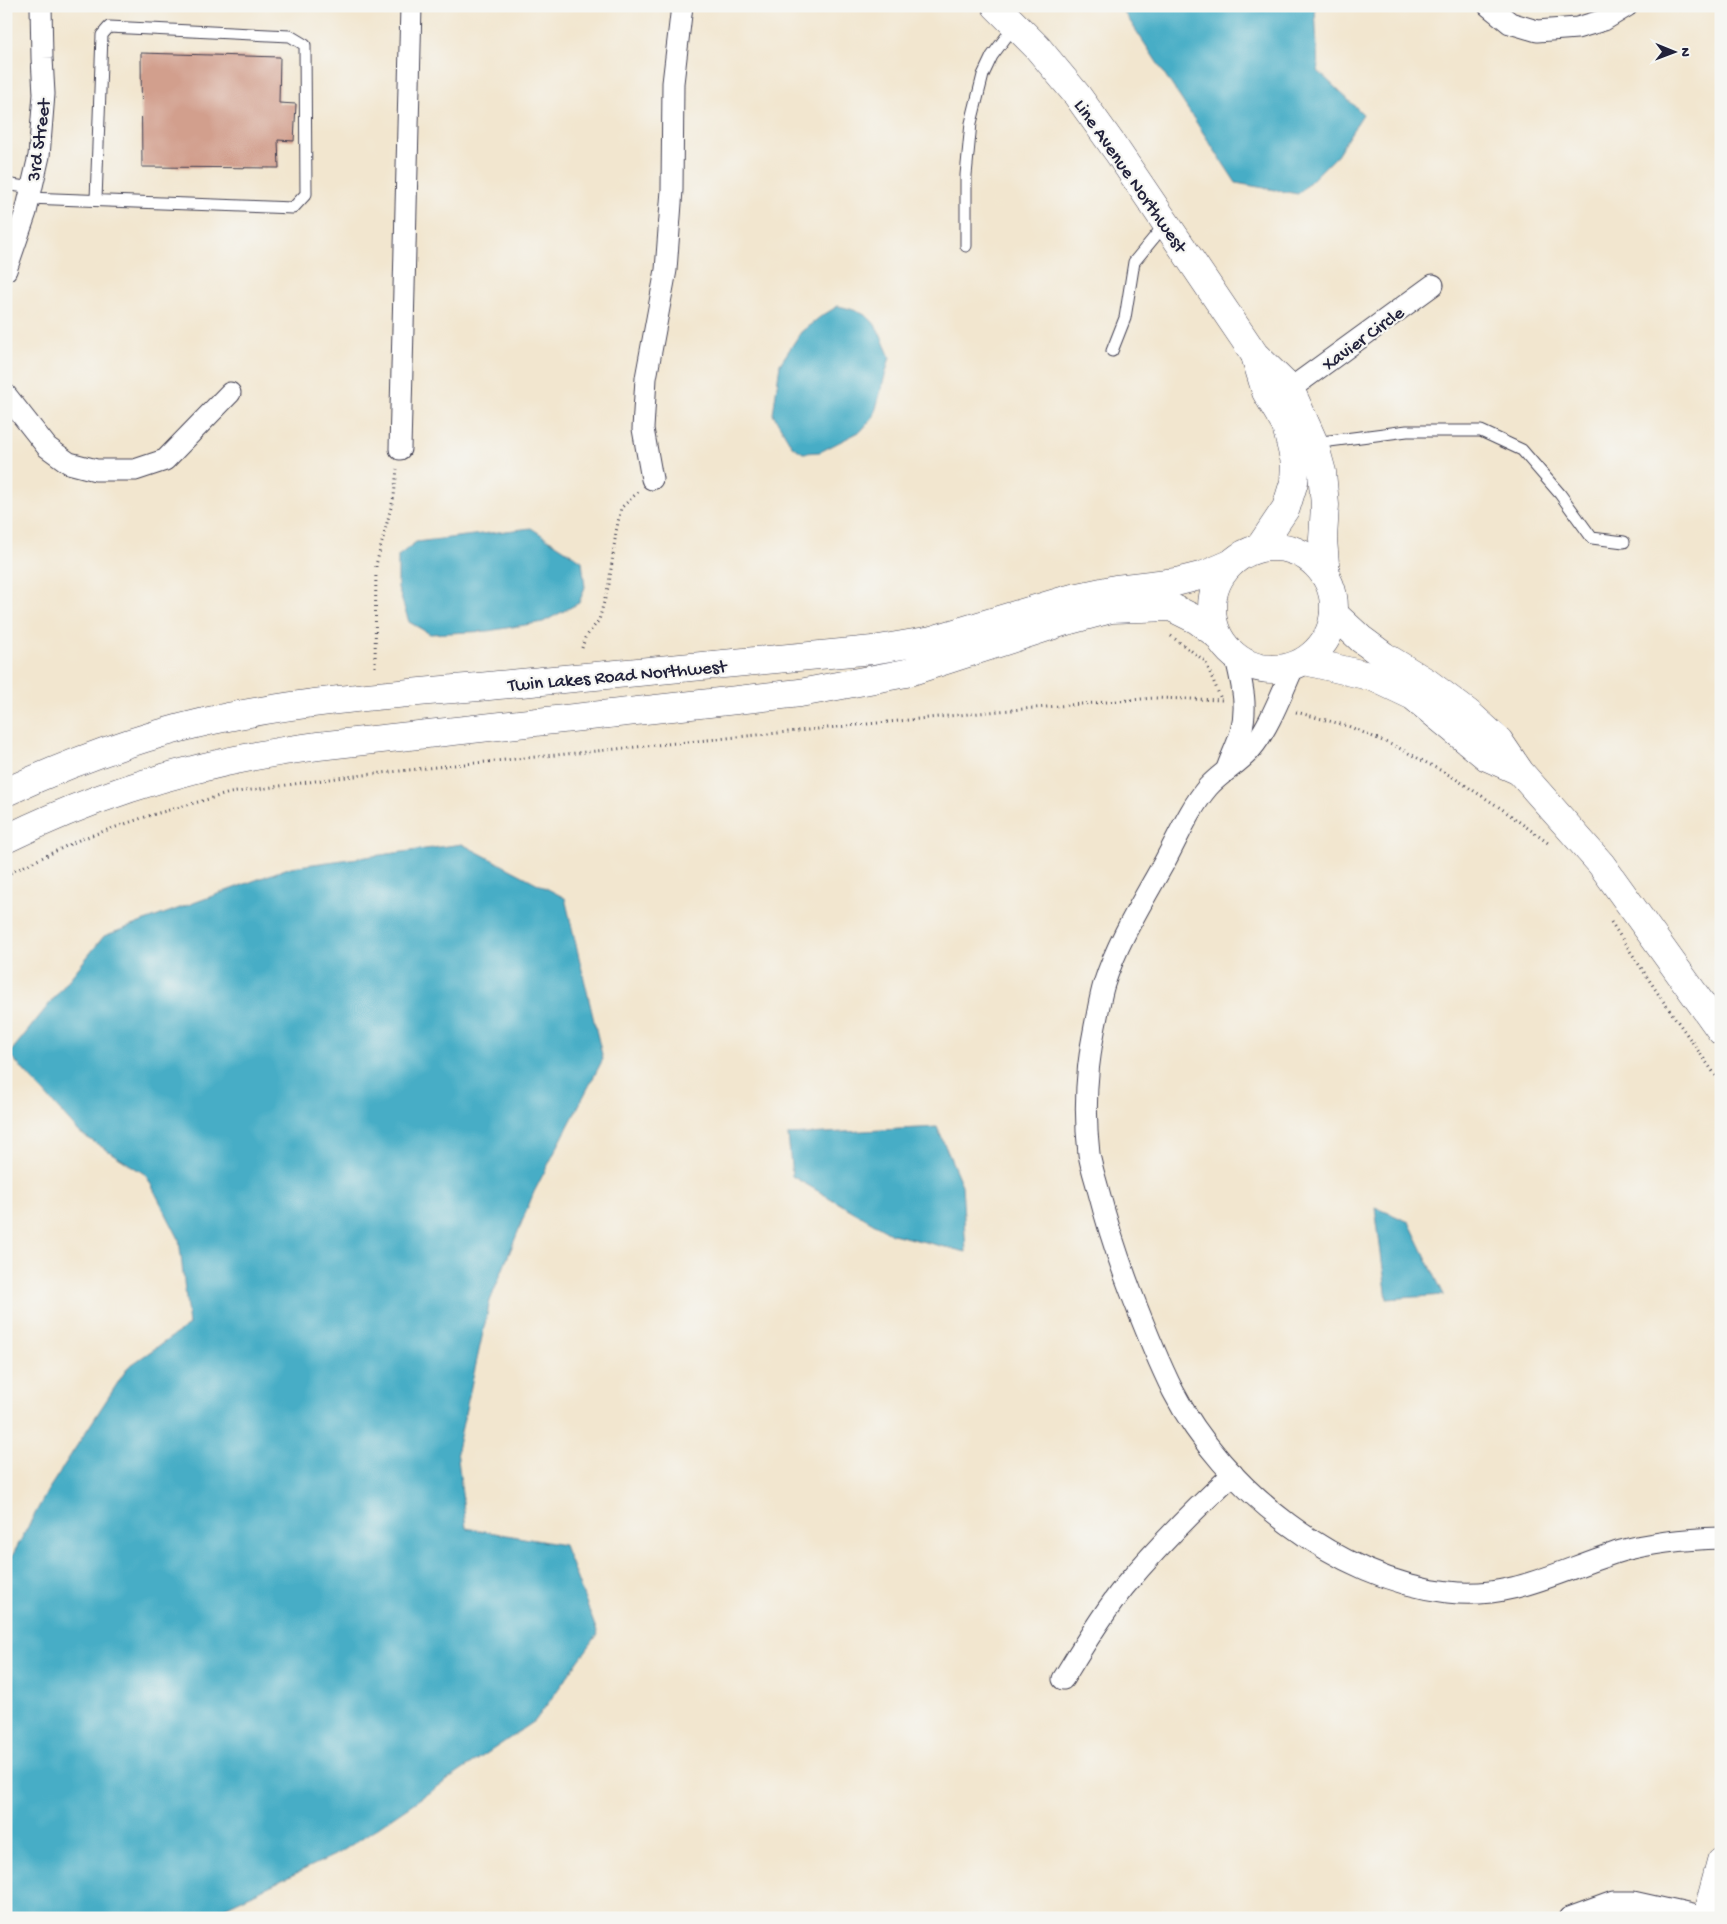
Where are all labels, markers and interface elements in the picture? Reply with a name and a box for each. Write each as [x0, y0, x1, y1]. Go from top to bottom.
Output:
north arrow [1650, 28, 1700, 78]
text: N [1676, 47, 1693, 57]
street label: 3rd Street [23, 96, 58, 184]
street label: Line Avenue Northwest [1067, 96, 1192, 260]
street label: Xavier Circle [1318, 302, 1410, 378]
street label: Twin Lakes Road Northwest [506, 656, 730, 699]

